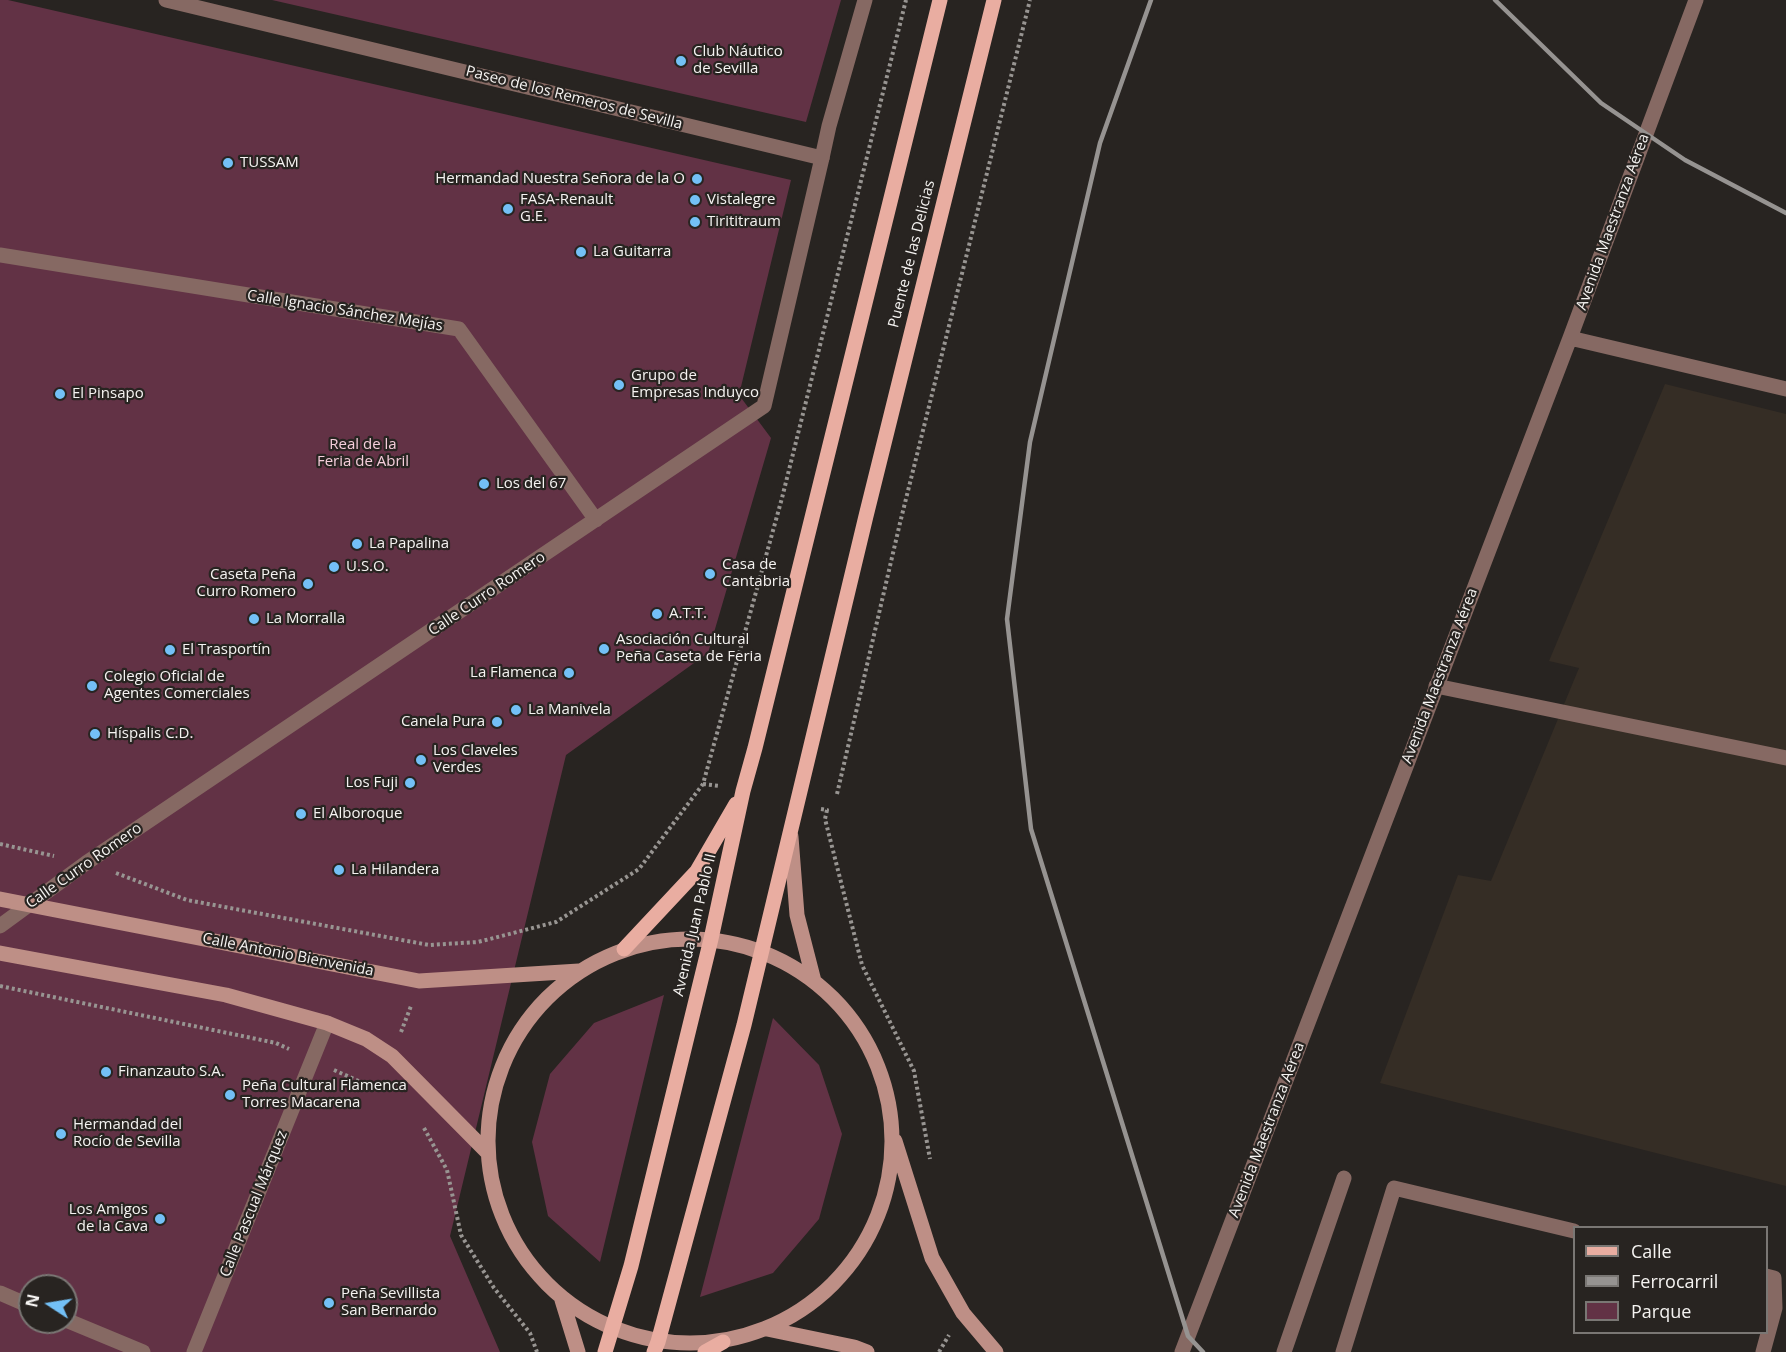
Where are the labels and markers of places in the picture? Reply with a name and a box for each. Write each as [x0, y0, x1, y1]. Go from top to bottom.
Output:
place label: Club Náutico de Sevilla [693, 43, 783, 78]
marker: Club Náutico de Sevilla [674, 54, 688, 68]
place label: TUSSAM [240, 154, 299, 172]
marker: TUSSAM [221, 156, 235, 170]
place label: Hermandad Nuestra Señora de la O [435, 170, 685, 188]
marker: Hermandad Nuestra Señora de la O [690, 172, 704, 186]
place label: FASA-Renault G.E. [520, 191, 613, 226]
place label: Vistalegre [707, 191, 775, 209]
marker: Vistalegre [688, 193, 702, 207]
marker: FASA-Renault G.E. [501, 202, 515, 216]
place label: Tirititraum [707, 213, 781, 231]
marker: Tirititraum [688, 215, 702, 229]
place label: La Guitarra [593, 243, 671, 261]
marker: La Guitarra [574, 245, 588, 259]
place label: Grupo de Empresas Induyco [631, 367, 759, 402]
marker: Grupo de Empresas Induyco [612, 378, 626, 392]
place label: El Pinsapo [72, 385, 144, 403]
marker: El Pinsapo [53, 387, 67, 401]
place label: Los del 67 [496, 475, 566, 493]
marker: Los del 67 [477, 477, 491, 491]
place label: La Papalina [369, 535, 449, 553]
marker: La Papalina [350, 537, 364, 551]
place label: Casa de Cantabria [722, 556, 790, 591]
place label: U.S.O. [346, 558, 389, 576]
marker: U.S.O. [327, 560, 341, 574]
place label: Caseta Peña Curro Romero [196, 566, 296, 601]
marker: Casa de Cantabria [703, 567, 717, 581]
marker: Caseta Peña Curro Romero [301, 577, 315, 591]
place label: A.T.T. [669, 605, 707, 623]
marker: A.T.T. [650, 607, 664, 621]
place label: La Morralla [266, 610, 345, 628]
marker: La Morralla [247, 612, 261, 626]
place label: Asociación Cultural Peña Caseta de Feria [616, 631, 762, 666]
place label: El Trasportín [182, 641, 271, 659]
marker: Asociación Cultural Peña Caseta de Feria [597, 642, 611, 656]
marker: El Trasportín [163, 643, 177, 657]
place label: La Flamenca [470, 664, 557, 682]
marker: La Flamenca [562, 666, 576, 680]
place label: Colegio Oficial de Agentes Comerciales [104, 668, 250, 703]
marker: Colegio Oficial de Agentes Comerciales [85, 679, 99, 693]
place label: La Manivela [528, 701, 611, 719]
marker: La Manivela [509, 703, 523, 717]
place label: Canela Pura [401, 713, 485, 731]
marker: Canela Pura [490, 715, 504, 729]
place label: Híspalis C.D. [107, 725, 193, 743]
marker: Híspalis C.D. [88, 727, 102, 741]
place label: Los Claveles Verdes [433, 742, 518, 777]
marker: Los Claveles Verdes [414, 753, 428, 767]
place label: Los Fuji [346, 774, 398, 792]
marker: Los Fuji [403, 776, 417, 790]
place label: El Alboroque [313, 805, 402, 823]
marker: El Alboroque [294, 807, 308, 821]
place label: La Hilandera [351, 861, 439, 879]
marker: La Hilandera [332, 863, 346, 877]
place label: Finanzauto S.A. [118, 1063, 225, 1081]
marker: Finanzauto S.A. [99, 1065, 113, 1079]
place label: Peña Cultural Flamenca Torres Macarena [242, 1077, 407, 1112]
marker: Peña Cultural Flamenca Torres Macarena [223, 1088, 237, 1102]
place label: Hermandad del Rocío de Sevilla [73, 1116, 182, 1151]
marker: Hermandad del Rocío de Sevilla [54, 1127, 68, 1141]
place label: Los Amigos de la Cava [69, 1201, 148, 1236]
marker: Los Amigos de la Cava [153, 1212, 167, 1226]
place label: Peña Sevillista San Bernardo [341, 1285, 440, 1320]
marker: Peña Sevillista San Bernardo [322, 1296, 336, 1310]

